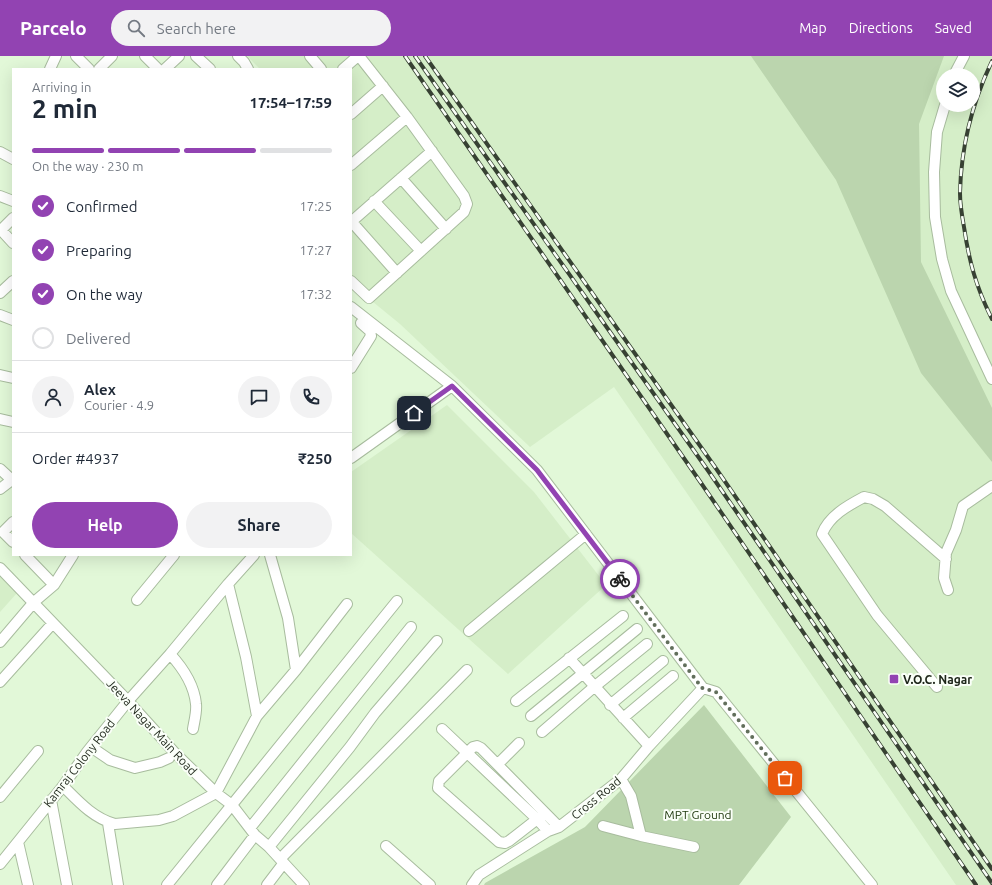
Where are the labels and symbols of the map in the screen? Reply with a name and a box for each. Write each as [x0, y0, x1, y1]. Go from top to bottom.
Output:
pin [397, 396, 431, 430]
courier [600, 559, 640, 599]
marker: V.O.C. Nagar [888, 673, 900, 685]
place label: V.O.C. Nagar [903, 673, 972, 686]
street label: Jeeva Nagar Main Road [104, 677, 200, 777]
street label: Kamraj Colony Road [41, 717, 117, 809]
pin [768, 761, 802, 795]
street label: Cross Road [569, 774, 623, 822]
park label: MPT Ground [664, 808, 732, 821]

